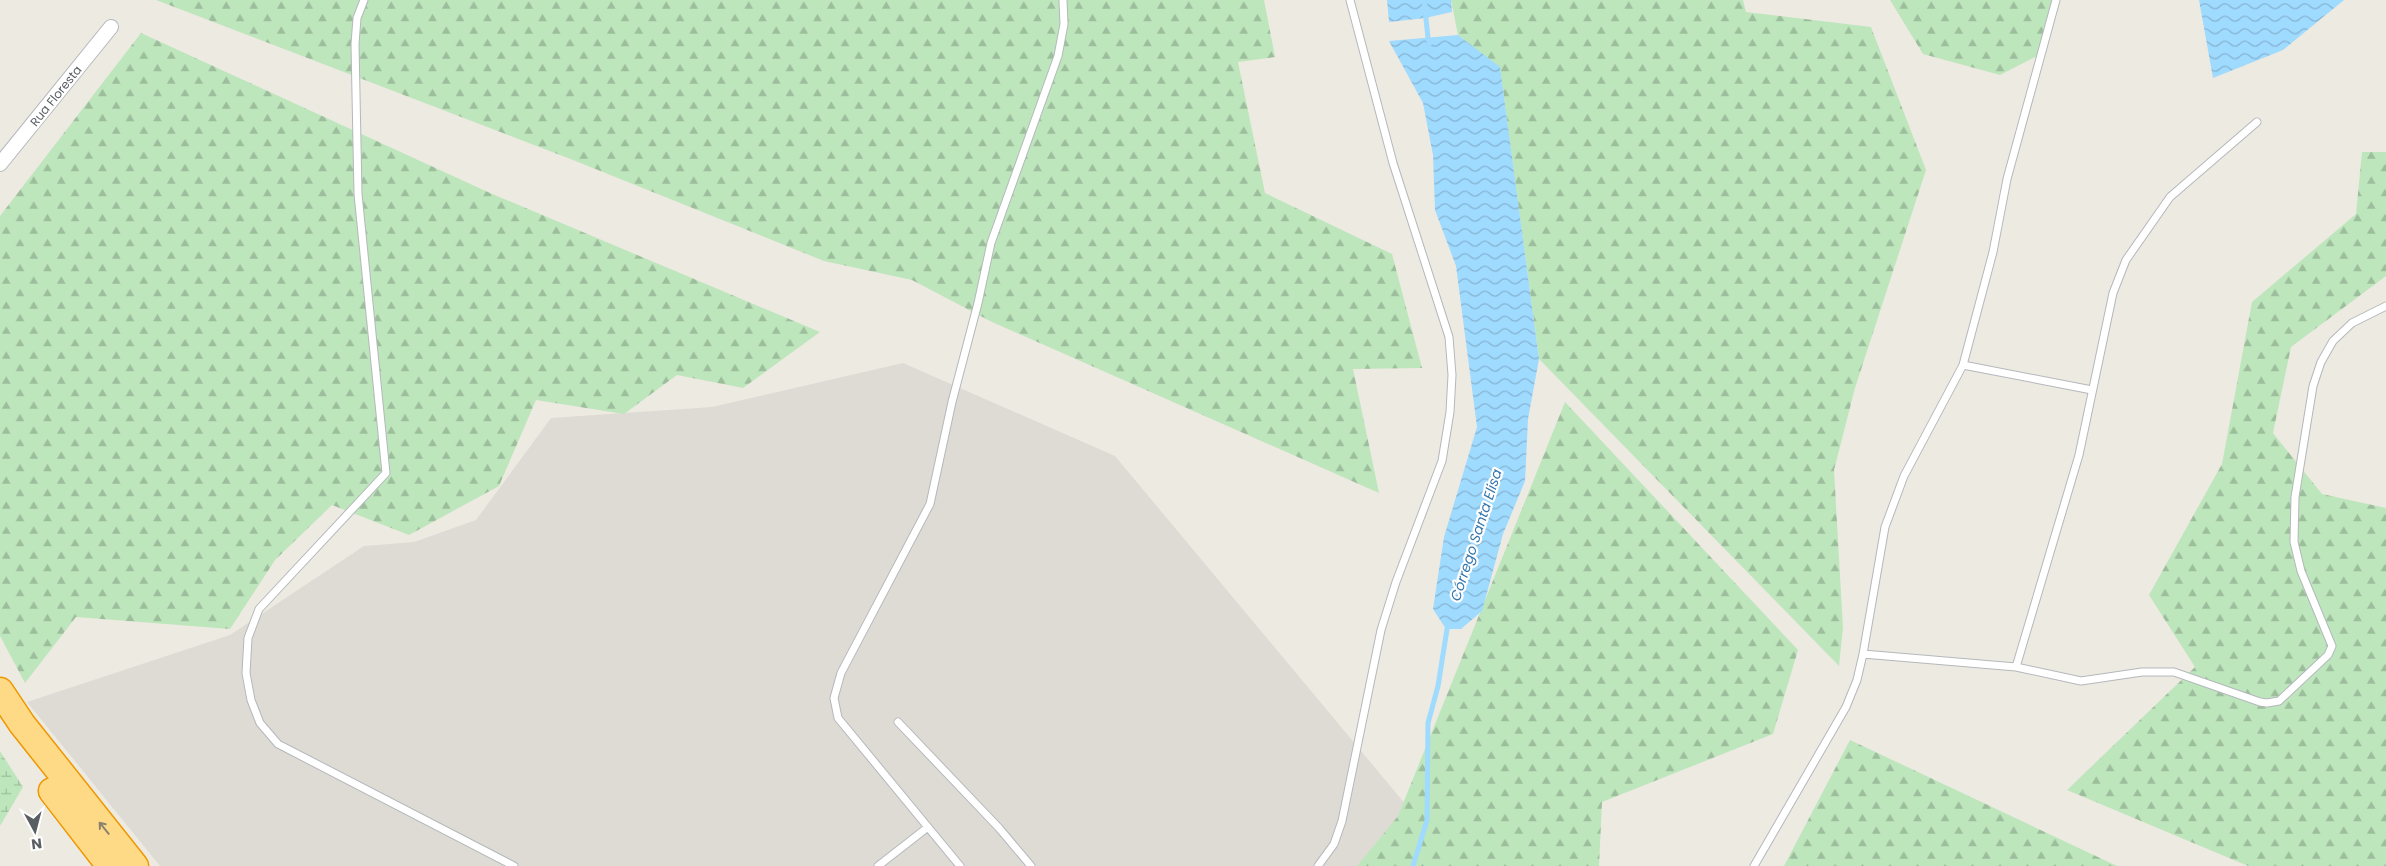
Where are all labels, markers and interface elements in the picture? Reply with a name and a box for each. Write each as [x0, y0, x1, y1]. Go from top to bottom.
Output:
street label: Rua Floresta [26, 62, 85, 130]
water label: Córrego Santa Elisa [1445, 466, 1507, 604]
north arrow [10, 806, 60, 856]
one-way arrow [99, 822, 110, 835]
text: N [30, 833, 43, 854]

